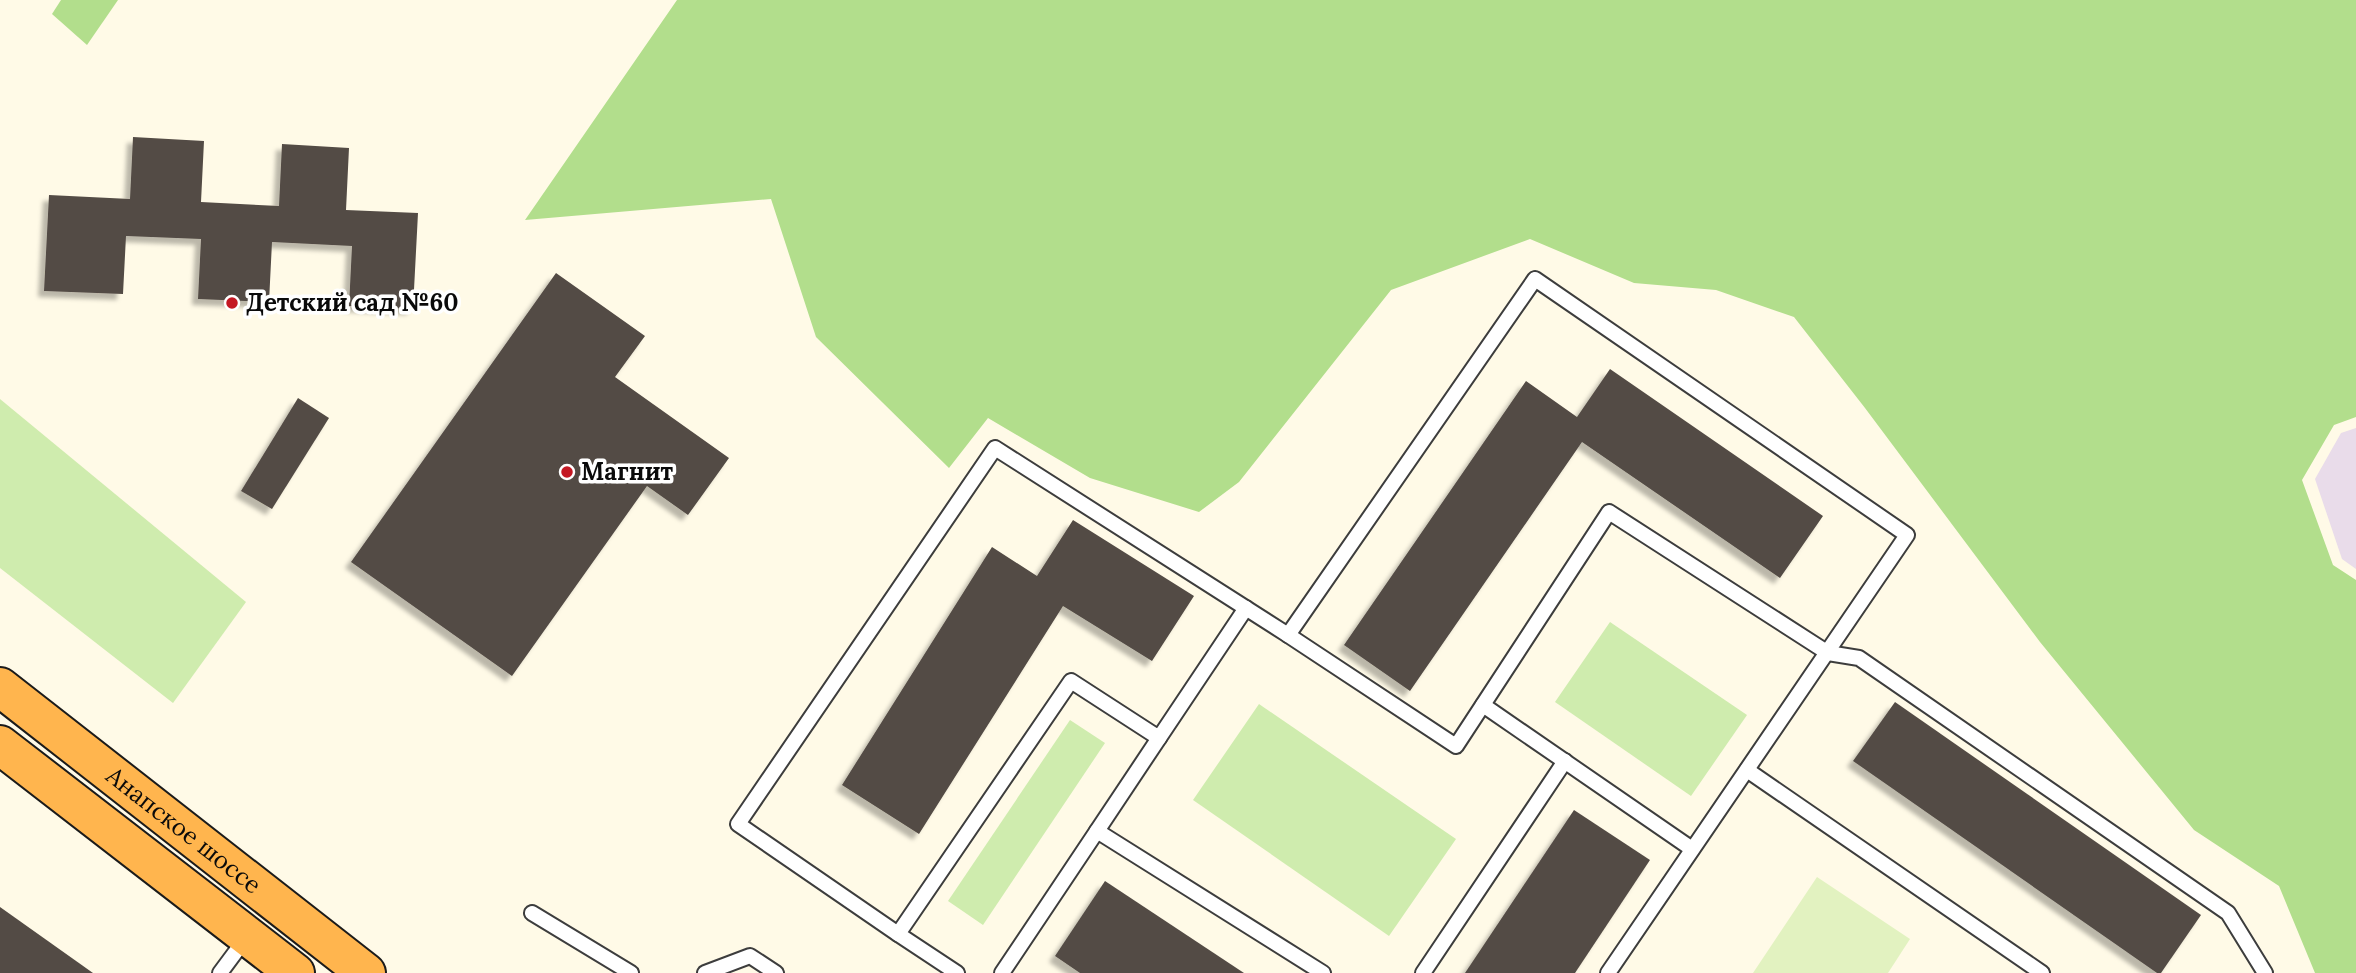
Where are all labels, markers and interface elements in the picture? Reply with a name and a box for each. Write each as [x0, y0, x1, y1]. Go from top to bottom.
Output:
place label: Детский сад №60 [246, 287, 459, 318]
marker: Детский сад №60 [224, 295, 240, 311]
place label: Магнит [581, 456, 674, 487]
marker: Магнит [559, 464, 575, 480]
street label: Анапское шоссе [99, 759, 268, 900]

